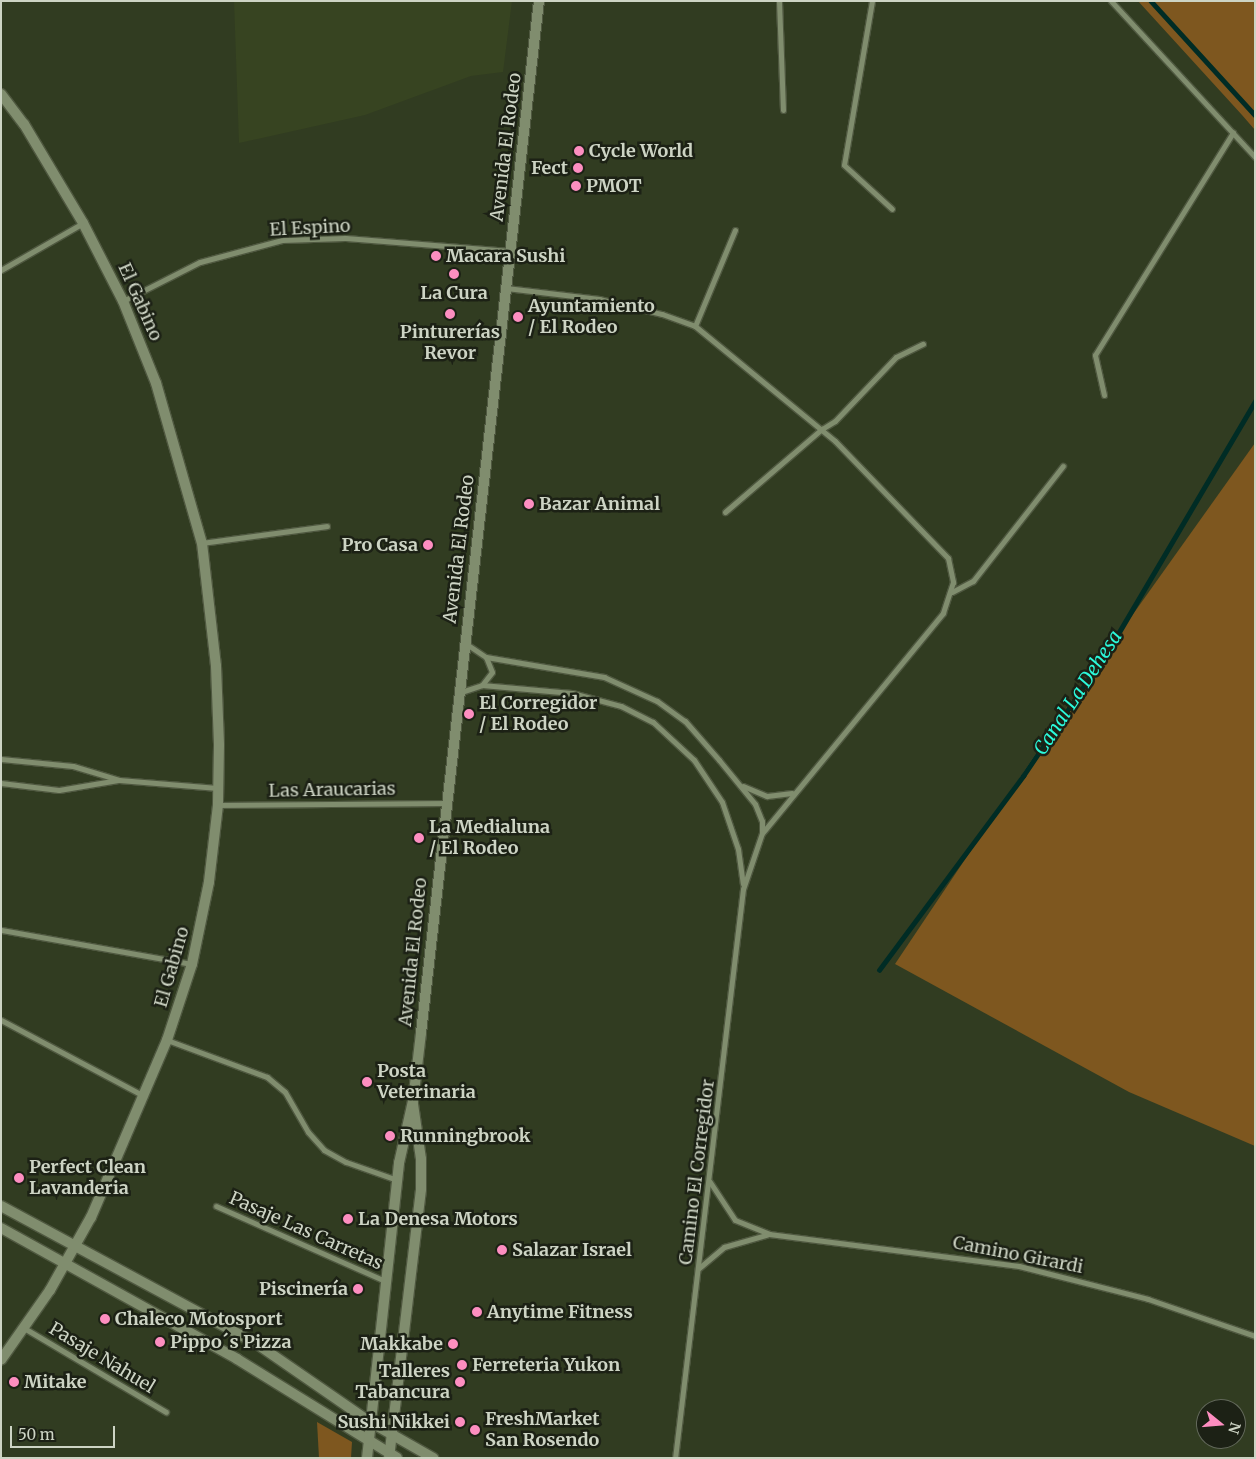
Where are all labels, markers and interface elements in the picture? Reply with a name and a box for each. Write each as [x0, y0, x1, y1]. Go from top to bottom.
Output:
street label: Avenida El Rodeo [486, 71, 526, 223]
place label: Cycle World [589, 140, 693, 162]
marker: Cycle World [573, 145, 585, 157]
place label: Fect [531, 157, 568, 179]
marker: Fect [572, 162, 584, 174]
place label: PMOT [586, 175, 642, 197]
marker: PMOT [570, 180, 582, 192]
street label: El Espino [269, 215, 351, 241]
place label: Macara Sushi [446, 245, 565, 267]
marker: Macara Sushi [430, 250, 442, 262]
street label: El Gabino [113, 260, 167, 344]
marker: La Cura [448, 268, 460, 280]
place label: La Cura [420, 282, 488, 304]
place label: Ayuntamiento / El Rodeo [528, 296, 655, 338]
marker: Pinturerías Revor [444, 308, 456, 320]
marker: Ayuntamiento / El Rodeo [512, 311, 524, 323]
place label: Pinturerías Revor [400, 322, 500, 364]
street label: Avenida El Rodeo [439, 473, 479, 625]
place label: Bazar Animal [539, 493, 660, 515]
marker: Bazar Animal [523, 498, 535, 510]
place label: Pro Casa [342, 534, 418, 556]
marker: Pro Casa [422, 539, 434, 551]
water label: Canal La Dehesa [1029, 626, 1127, 760]
place label: El Corregidor / El Rodeo [479, 693, 597, 736]
marker: El Corregidor / El Rodeo [463, 708, 475, 720]
street label: Las Araucarias [268, 778, 396, 802]
place label: La Medialuna / El Rodeo [429, 817, 550, 860]
marker: La Medialuna / El Rodeo [413, 832, 425, 844]
street label: Avenida El Rodeo [394, 877, 432, 1027]
street label: El Gabino [150, 924, 194, 1010]
place label: Posta Veterinaria [377, 1061, 476, 1104]
marker: Posta Veterinaria [361, 1076, 373, 1088]
street label: Camino El Corregidor [675, 1078, 719, 1266]
place label: Runningbrook [400, 1125, 530, 1147]
marker: Runningbrook [384, 1130, 396, 1142]
place label: Perfect Clean Lavanderia [29, 1157, 146, 1200]
marker: Perfect Clean Lavanderia [13, 1172, 25, 1184]
street label: Pasaje Las Carretas [226, 1187, 386, 1275]
place label: La Denesa Motors [358, 1208, 518, 1230]
marker: La Denesa Motors [342, 1213, 354, 1225]
street label: Camino Girardi [951, 1232, 1085, 1278]
place label: Salazar Israel [512, 1239, 632, 1261]
marker: Salazar Israel [496, 1244, 508, 1256]
place label: Piscinería [259, 1278, 348, 1300]
marker: Piscinería [352, 1283, 364, 1295]
place label: Anytime Fitness [487, 1301, 633, 1323]
marker: Anytime Fitness [471, 1306, 483, 1318]
place label: Chaleco Motosport [115, 1308, 283, 1330]
marker: Chaleco Motosport [99, 1313, 111, 1325]
street label: Pasaje Nahuel [45, 1318, 159, 1398]
place label: Pippo´s Pizza [170, 1331, 291, 1353]
place label: Makkabe [360, 1333, 443, 1355]
marker: Pippo´s Pizza [154, 1336, 166, 1348]
marker: Makkabe [447, 1338, 459, 1350]
place label: Ferreteria Yukon [472, 1354, 620, 1376]
marker: Ferreteria Yukon [456, 1359, 468, 1371]
place label: Talleres Tabancura [355, 1361, 450, 1404]
place label: Mitake [24, 1371, 87, 1393]
marker: Mitake [8, 1376, 20, 1388]
marker: Talleres Tabancura [454, 1376, 466, 1388]
north arrow [1196, 1399, 1246, 1449]
place label: FreshMarket San Rosendo [485, 1409, 600, 1452]
place label: Sushi Nikkei [337, 1411, 450, 1433]
scale bar [12, 1416, 118, 1448]
marker: Sushi Nikkei [454, 1416, 466, 1428]
text: N [1224, 1420, 1245, 1436]
marker: FreshMarket San Rosendo [469, 1424, 481, 1436]
text: 50 m [18, 1425, 55, 1444]

